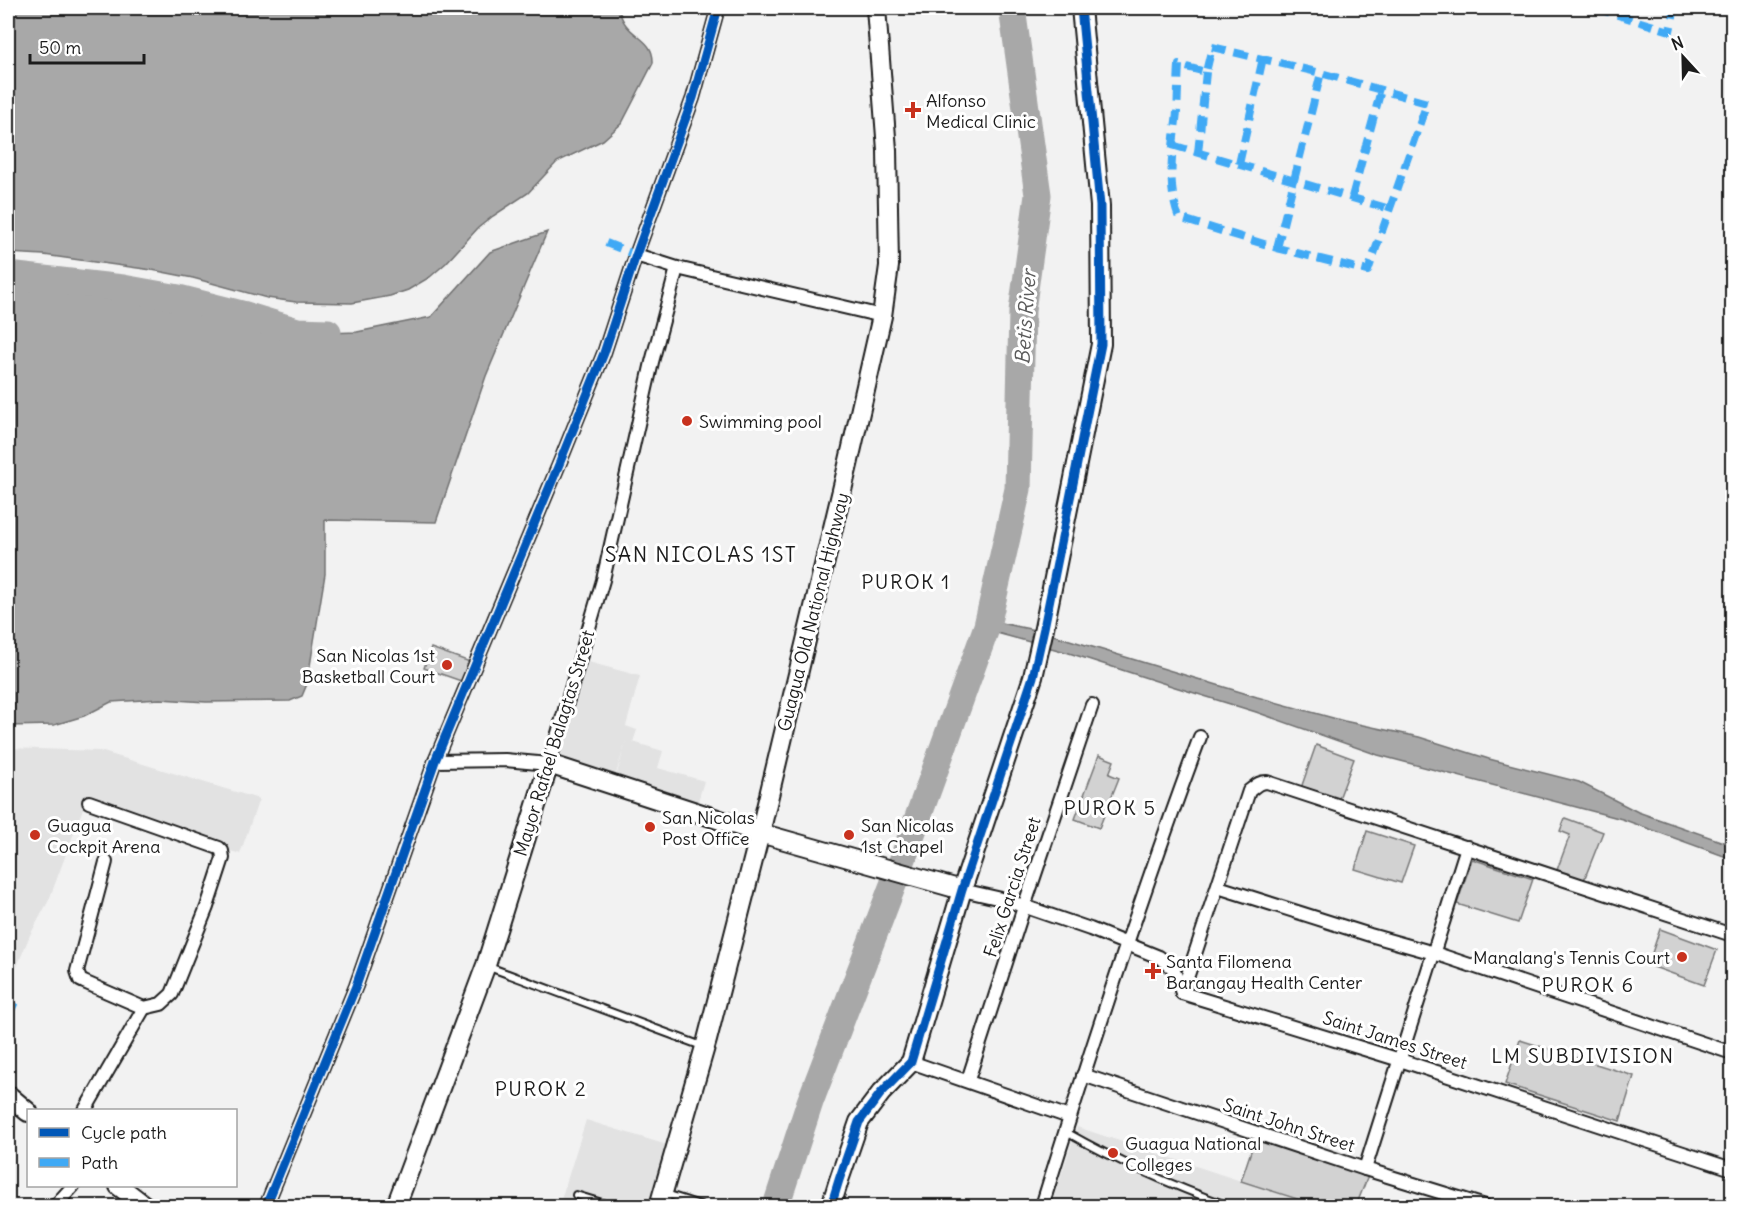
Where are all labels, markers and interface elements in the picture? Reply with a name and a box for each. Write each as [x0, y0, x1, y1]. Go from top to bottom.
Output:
scale bar [30, 27, 144, 65]
north arrow [1653, 27, 1713, 87]
text: N [1669, 32, 1686, 54]
text: 50 m [39, 36, 81, 59]
place label: Alfonso Medical Clinic [926, 89, 1036, 133]
marker: Alfonso Medical Clinic [904, 101, 922, 119]
water label: Betis River [1009, 266, 1041, 365]
place label: Swimming pool [699, 410, 822, 433]
marker: Swimming pool [680, 414, 694, 428]
street label: Guagua Old National Highway [772, 490, 854, 734]
district label: SAN NICOLAS 1ST [605, 541, 797, 568]
district label: PUROK 1 [861, 569, 951, 594]
street label: Mayor Rafael Balagtas Street [509, 627, 599, 859]
place label: San Nicolas 1st Basketball Court [302, 644, 435, 688]
marker: San Nicolas 1st Basketball Court [440, 658, 454, 672]
district label: PUROK 5 [1064, 795, 1156, 820]
place label: San Nicolas Post Office [662, 806, 755, 850]
place label: Guagua Cockpit Arena [47, 814, 161, 858]
place label: San Nicolas 1st Chapel [861, 814, 954, 858]
street label: Felix Garcia Street [978, 814, 1046, 960]
marker: San Nicolas Post Office [643, 820, 657, 834]
marker: Guagua Cockpit Arena [28, 828, 42, 842]
marker: San Nicolas 1st Chapel [842, 828, 856, 842]
place label: Manalang's Tennis Court [1473, 946, 1670, 969]
place label: Santa Filomena Barangay Health Center [1166, 950, 1363, 994]
marker: Manalang's Tennis Court [1675, 950, 1689, 964]
marker: Santa Filomena Barangay Health Center [1144, 962, 1162, 980]
district label: PUROK 6 [1542, 972, 1634, 997]
street label: Saint James Street [1320, 1006, 1470, 1074]
district label: LM SUBDIVISION [1491, 1043, 1675, 1068]
district label: PUROK 2 [495, 1076, 587, 1101]
street label: Saint John Street [1220, 1093, 1358, 1157]
legend [27, 1109, 237, 1187]
text: Cycle path [81, 1121, 167, 1144]
place label: Guagua National Colleges [1125, 1132, 1261, 1176]
marker: Guagua National Colleges [1106, 1146, 1120, 1160]
text: Path [81, 1151, 118, 1174]

